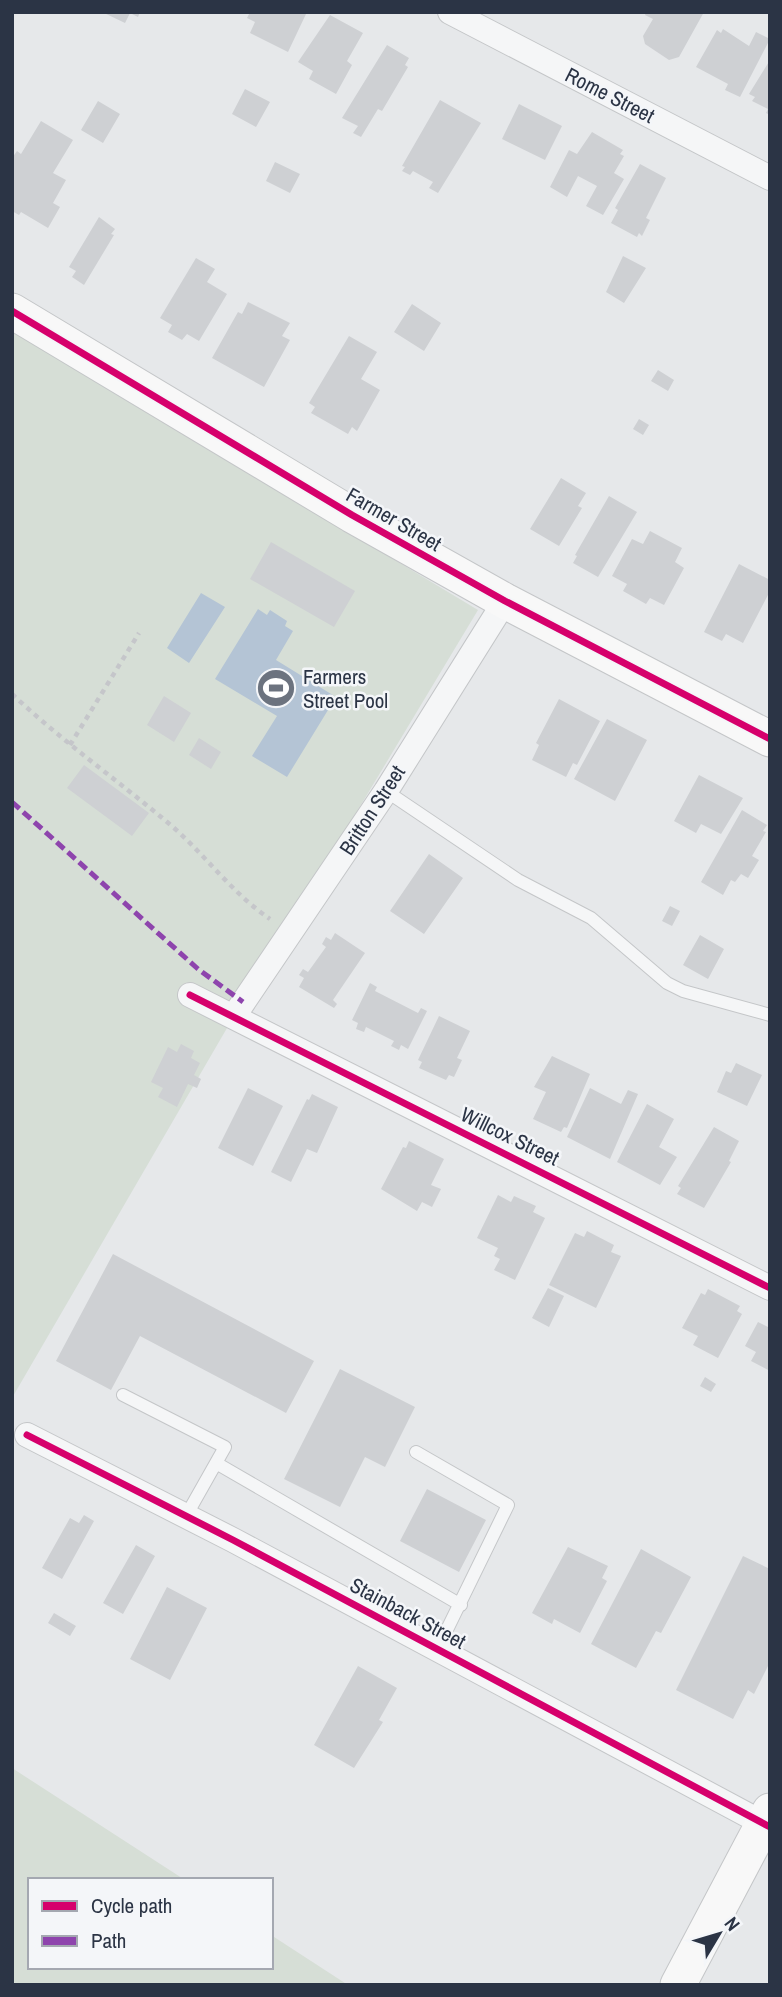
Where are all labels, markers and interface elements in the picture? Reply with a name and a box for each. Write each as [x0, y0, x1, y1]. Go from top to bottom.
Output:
street label: Rome Street [560, 60, 660, 130]
street label: Farmer Street [341, 480, 447, 558]
place label: Farmers Street Pool [303, 662, 388, 715]
sports icon: Farmers Street Pool [255, 667, 297, 709]
street label: Britton Street [332, 759, 412, 860]
street label: Willcox Street [456, 1100, 564, 1172]
street label: Stainback Street [345, 1570, 471, 1656]
legend [28, 1878, 273, 1969]
text: Cycle path [91, 1891, 172, 1920]
north arrow [684, 1899, 754, 1969]
text: N [719, 1911, 746, 1936]
text: Path [91, 1926, 126, 1955]

